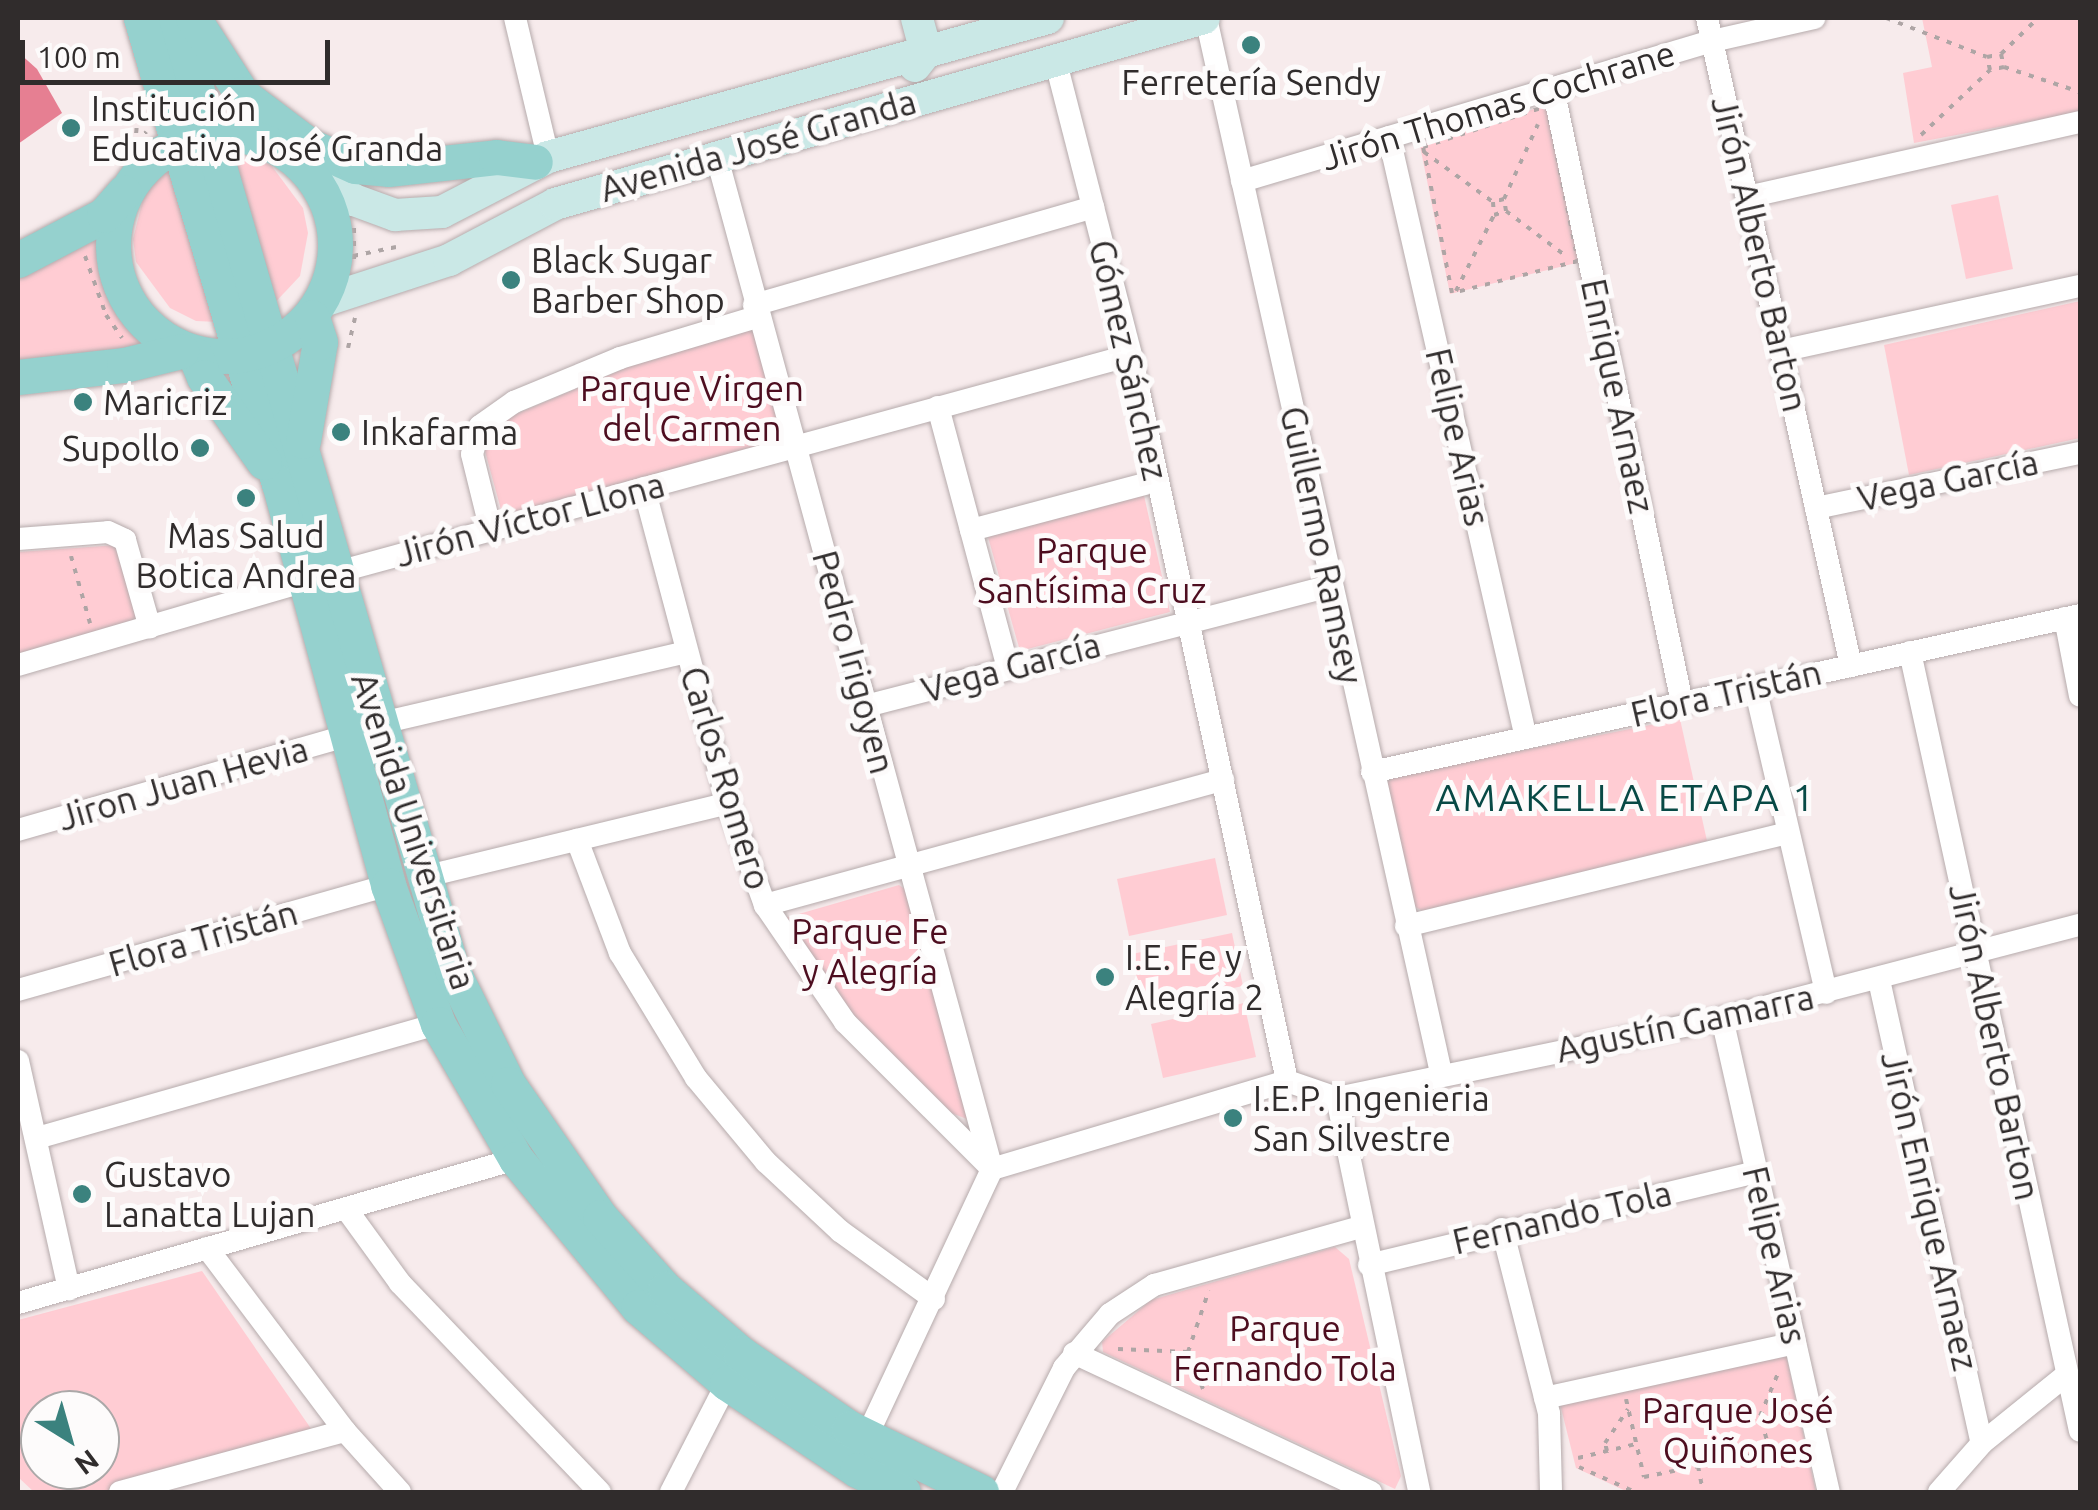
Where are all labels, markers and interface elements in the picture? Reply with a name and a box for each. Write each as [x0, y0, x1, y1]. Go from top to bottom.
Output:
scale bar [25, 20, 335, 82]
street label: Jirón Thomas Cochrane [1316, 31, 1680, 179]
marker: Ferretería Sendy [1240, 34, 1262, 56]
text: 100 m [37, 40, 121, 74]
place label: Ferretería Sendy [1121, 61, 1381, 103]
street label: Avenida José Granda [595, 80, 921, 210]
place label: Institución Educativa José Granda [91, 87, 443, 169]
street label: Jirón Alberto Barton [1703, 92, 1817, 416]
marker: Institución Educativa José Granda [60, 117, 82, 139]
street label: Gómez Sánchez [1081, 236, 1177, 484]
place label: Black Sugar Barber Shop [531, 239, 725, 321]
marker: Black Sugar Barber Shop [500, 269, 522, 291]
street label: Enrique Arnaez [1573, 275, 1663, 517]
street label: Felipe Arias [1417, 344, 1499, 530]
park label: Parque Virgen del Carmen [580, 367, 804, 449]
place label: Maricriz [103, 381, 227, 423]
marker: Maricriz [72, 391, 94, 413]
street label: Guillermo Ramsey [1272, 402, 1372, 688]
place label: Inkafarma [361, 411, 518, 453]
marker: Inkafarma [330, 421, 352, 443]
place label: Supollo [62, 427, 180, 469]
marker: Supollo [189, 437, 211, 459]
street label: Vega García [1854, 440, 2042, 520]
street label: Jirón Víctor Llona [391, 463, 669, 575]
marker: Mas Salud Botica Andrea [235, 487, 257, 509]
place label: Mas Salud Botica Andrea [136, 514, 356, 596]
park label: Parque Santísima Cruz [977, 529, 1207, 611]
street label: Pedro Irigoyen [804, 546, 904, 778]
street label: Vega García [917, 623, 1105, 711]
street label: Flora Tristán [1627, 651, 1825, 735]
street label: Carlos Romero [672, 661, 780, 895]
street label: Avenida Universitaria [343, 667, 485, 995]
street label: Jiron Juan Hevia [53, 727, 313, 839]
district label: AMAKELLA ETAPA 1 [1435, 775, 1817, 821]
street label: Jirón Alberto Barton [1941, 880, 2049, 1204]
street label: Flora Tristán [104, 891, 302, 985]
park label: Parque Fe y Alegría [791, 910, 949, 992]
place label: I.E. Fe y Alegría 2 [1125, 936, 1264, 1018]
marker: I.E. Fe y Alegría 2 [1094, 966, 1116, 988]
street label: Agustín Gamarra [1552, 975, 1818, 1071]
street label: Jirón Enrique Arnaez [1873, 1047, 1987, 1375]
place label: I.E.P. Ingenieria San Silvestre [1253, 1077, 1490, 1159]
marker: I.E.P. Ingenieria San Silvestre [1222, 1107, 1244, 1129]
place label: Gustavo Lanatta Lujan [104, 1153, 316, 1235]
street label: Felipe Arias [1734, 1162, 1816, 1348]
street label: Fernando Tola [1448, 1171, 1676, 1263]
marker: Gustavo Lanatta Lujan [69, 1181, 95, 1207]
park label: Parque Fernando Tola [1173, 1307, 1397, 1389]
park label: Parque José Quiñones [1642, 1389, 1834, 1471]
north arrow [20, 1390, 120, 1490]
text: N [69, 1444, 105, 1481]

